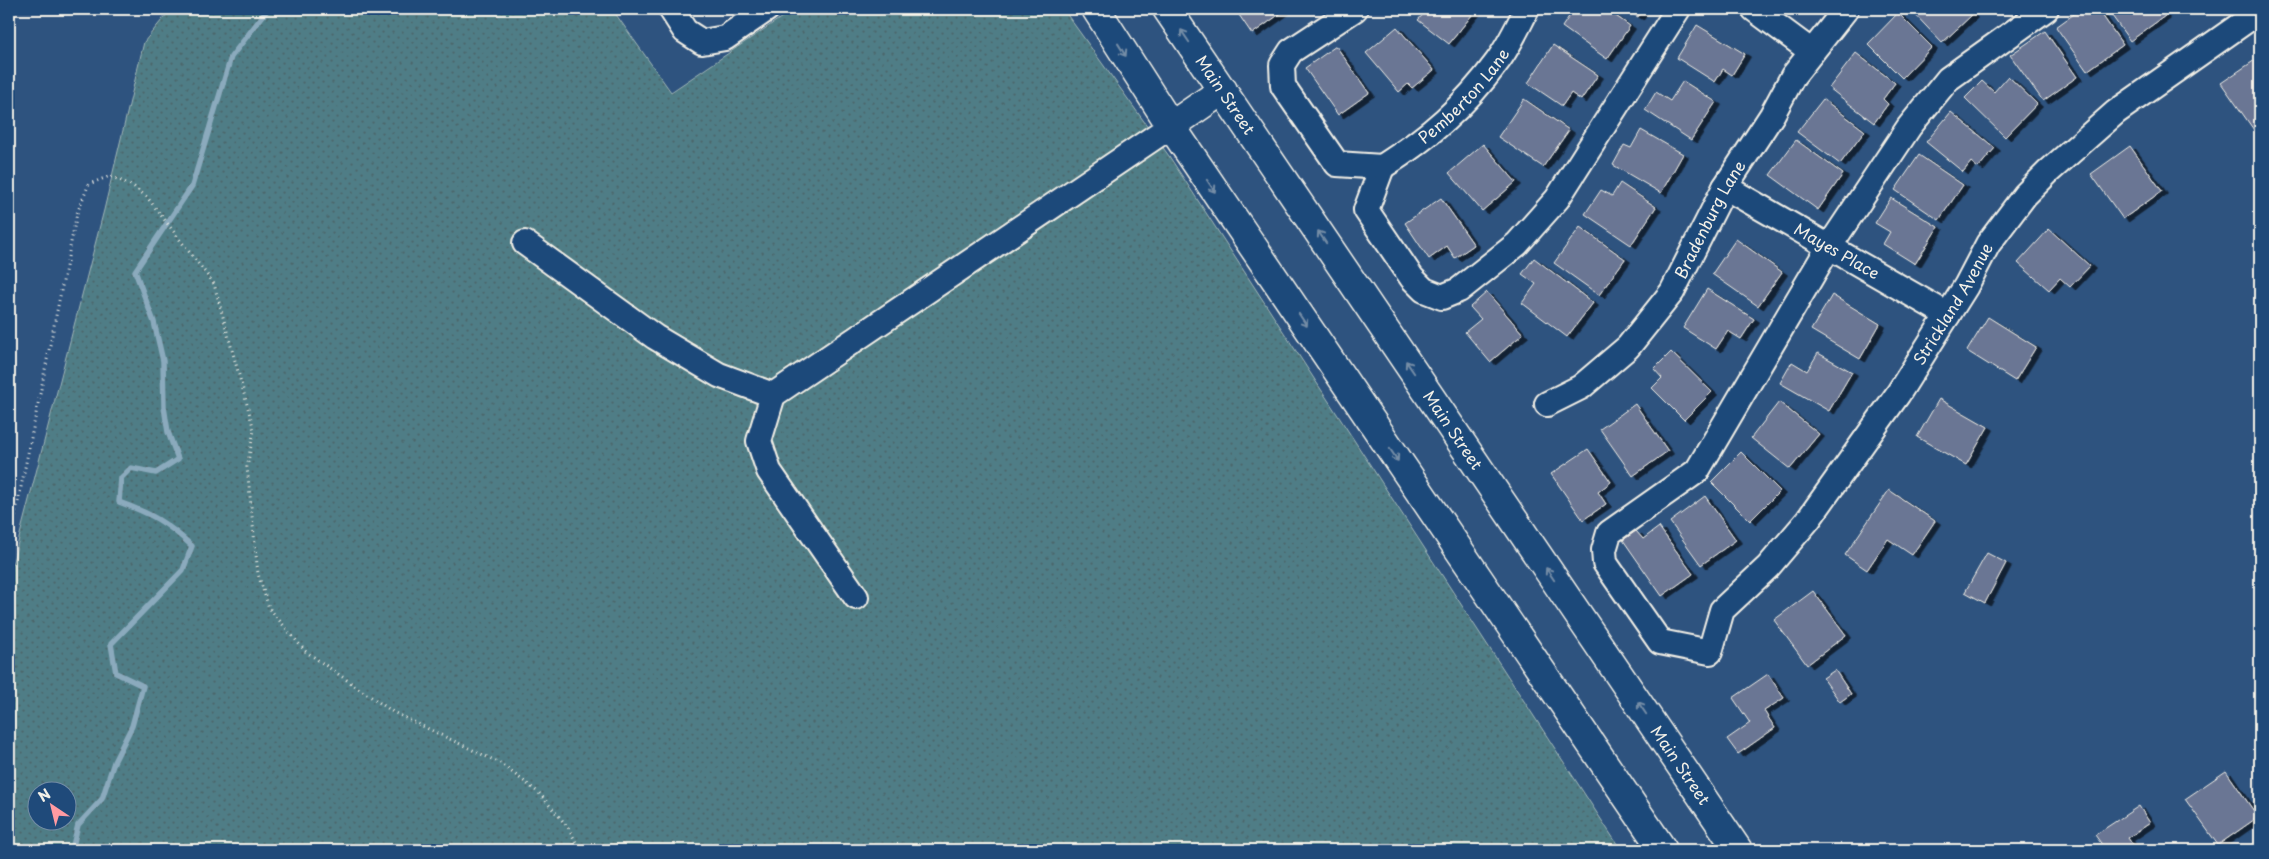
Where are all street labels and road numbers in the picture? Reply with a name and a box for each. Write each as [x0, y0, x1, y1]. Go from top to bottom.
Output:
street label: Pemberton Lane [1412, 43, 1514, 149]
street label: Main Street [1191, 50, 1262, 139]
street label: Bradenburg Lane [1668, 155, 1751, 282]
street label: Mayes Place [1790, 216, 1885, 284]
street label: Strickland Avenue [1906, 238, 1998, 369]
street label: Main Street [1418, 385, 1490, 474]
street label: Main Street [1646, 720, 1717, 810]

